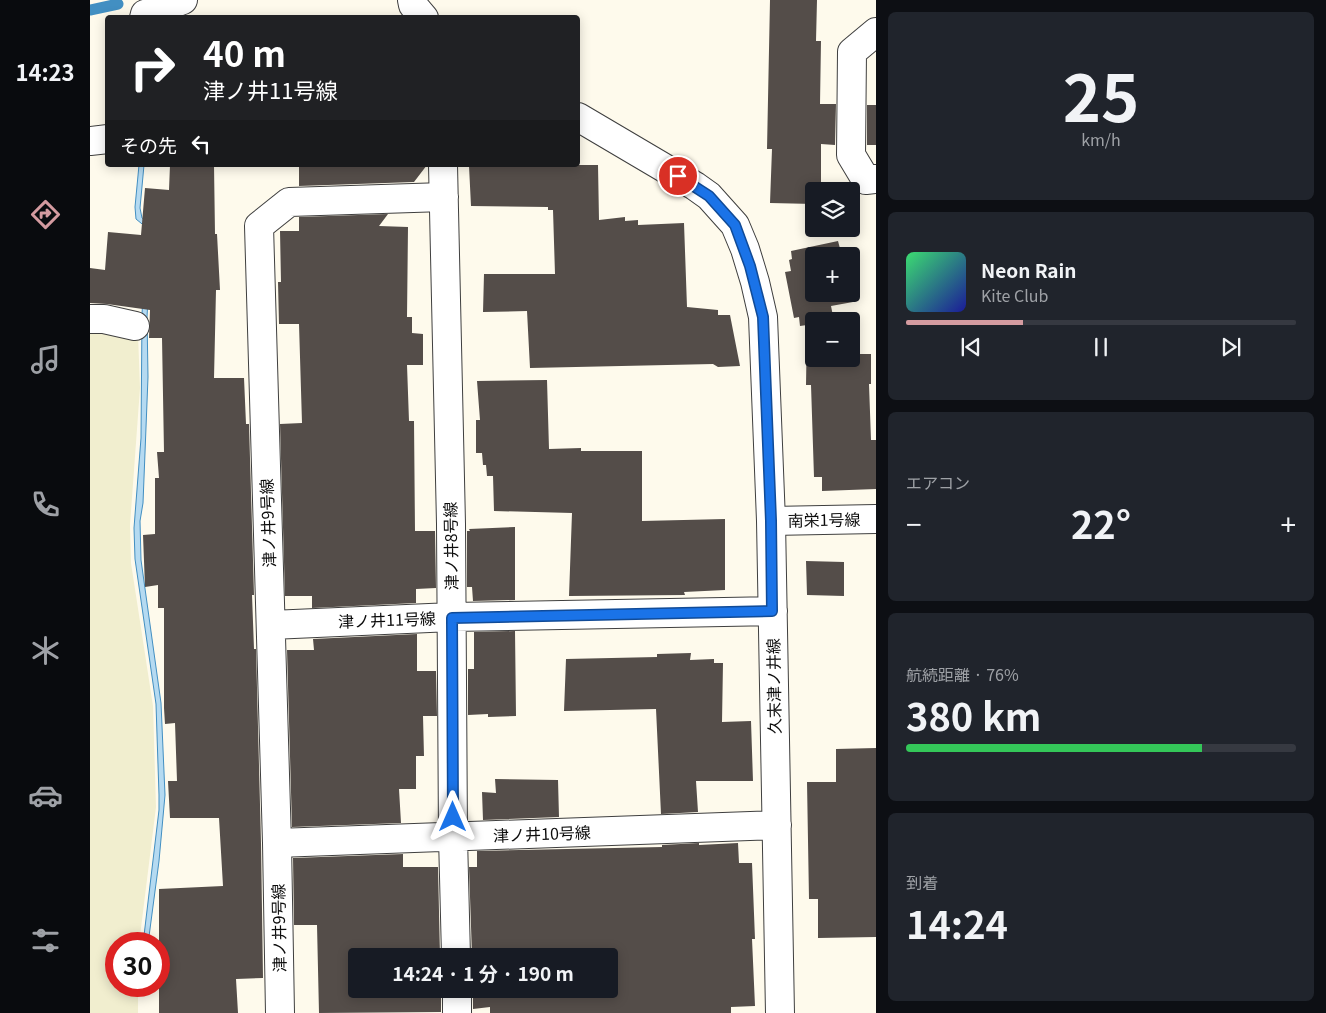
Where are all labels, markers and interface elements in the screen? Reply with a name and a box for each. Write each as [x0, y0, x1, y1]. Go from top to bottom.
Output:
text: 40 m [203, 26, 286, 77]
icon: right [120, 35, 185, 100]
text: 25 [1063, 47, 1139, 141]
text: 14:23 [15, 55, 75, 87]
text: 津ノ井11号線 [203, 73, 337, 105]
text: km/h [1081, 127, 1121, 151]
icon: left [187, 130, 215, 158]
text: その先 [120, 131, 177, 158]
pin [657, 155, 699, 197]
icon: arrive [664, 162, 692, 190]
map controls [805, 182, 860, 367]
button: layers [805, 182, 860, 237]
icon: directions [28, 197, 63, 232]
button: + [805, 247, 860, 302]
text: Neon Rain [981, 256, 1077, 283]
text: Kite Club [981, 283, 1048, 307]
button: − [805, 312, 860, 367]
icon: previous [957, 333, 985, 361]
icon: pause [1087, 333, 1115, 361]
icon: next [1217, 333, 1245, 361]
icon: music [28, 342, 63, 377]
text: エアコン [906, 470, 970, 494]
street label: 津ノ井9号線 [253, 478, 281, 568]
icon: phone [28, 487, 63, 522]
text: 22° [1071, 495, 1131, 550]
street label: 津ノ井8号線 [437, 501, 463, 591]
text: − [906, 503, 922, 543]
text: + [1280, 503, 1296, 543]
street label: 南栄1号線 [787, 506, 861, 532]
street label: 津ノ井11号線 [338, 605, 436, 633]
icon: climate [28, 633, 63, 668]
street label: 久末津ノ井線 [760, 638, 786, 734]
text: 航続距離 · 76% [906, 662, 1019, 686]
text: 380 km [906, 687, 1041, 742]
icon: car [28, 778, 63, 813]
position arrow [426, 790, 478, 842]
street label: 津ノ井10号線 [493, 819, 591, 847]
text: 到着 [906, 870, 938, 894]
street label: 津ノ井9号線 [265, 883, 291, 973]
text: 14:24 [906, 895, 1008, 950]
icon: filters [28, 923, 63, 958]
speed limit sign: 30 [105, 932, 170, 997]
text: 14:24 · 1 分 · 190 m [392, 959, 574, 986]

